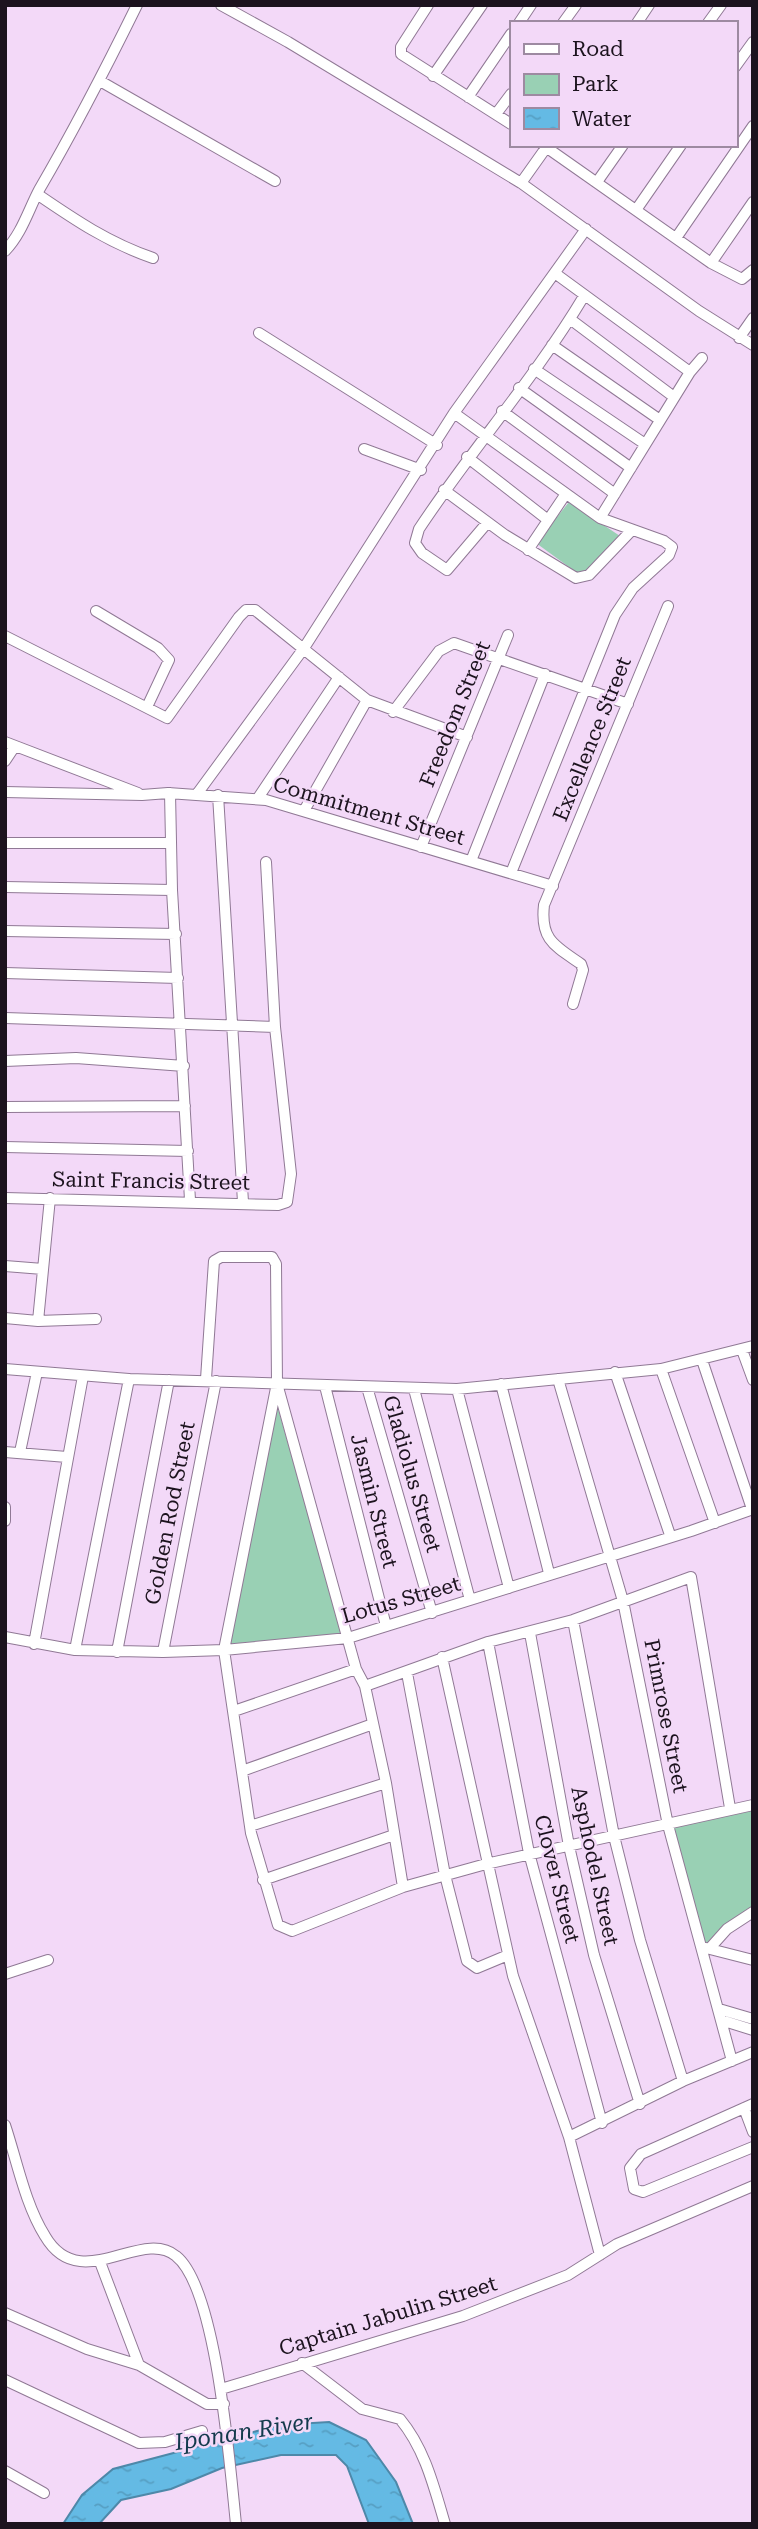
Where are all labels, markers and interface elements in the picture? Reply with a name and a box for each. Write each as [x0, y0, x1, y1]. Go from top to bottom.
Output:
legend [510, 21, 737, 147]
text: Road [572, 37, 624, 61]
text: Park [572, 72, 618, 96]
text: Water [572, 107, 632, 131]
street label: Freedom Street [415, 637, 495, 790]
street label: Excellence Street [548, 653, 636, 825]
street label: Commitment Street [270, 772, 468, 850]
street label: Saint Francis Street [52, 1167, 250, 1195]
street label: Gladiolus Street [378, 1393, 446, 1555]
street label: Golden Rod Street [140, 1419, 200, 1607]
street label: Jasmin Street [346, 1431, 402, 1571]
street label: Lotus Street [339, 1572, 463, 1628]
street label: Primrose Street [639, 1637, 693, 1795]
street label: Asphodel Street [566, 1784, 624, 1948]
street label: Clover Street [529, 1812, 585, 1946]
street label: Captain Jabulin Street [276, 2271, 500, 2361]
water label: Iponan River [172, 2408, 316, 2456]

